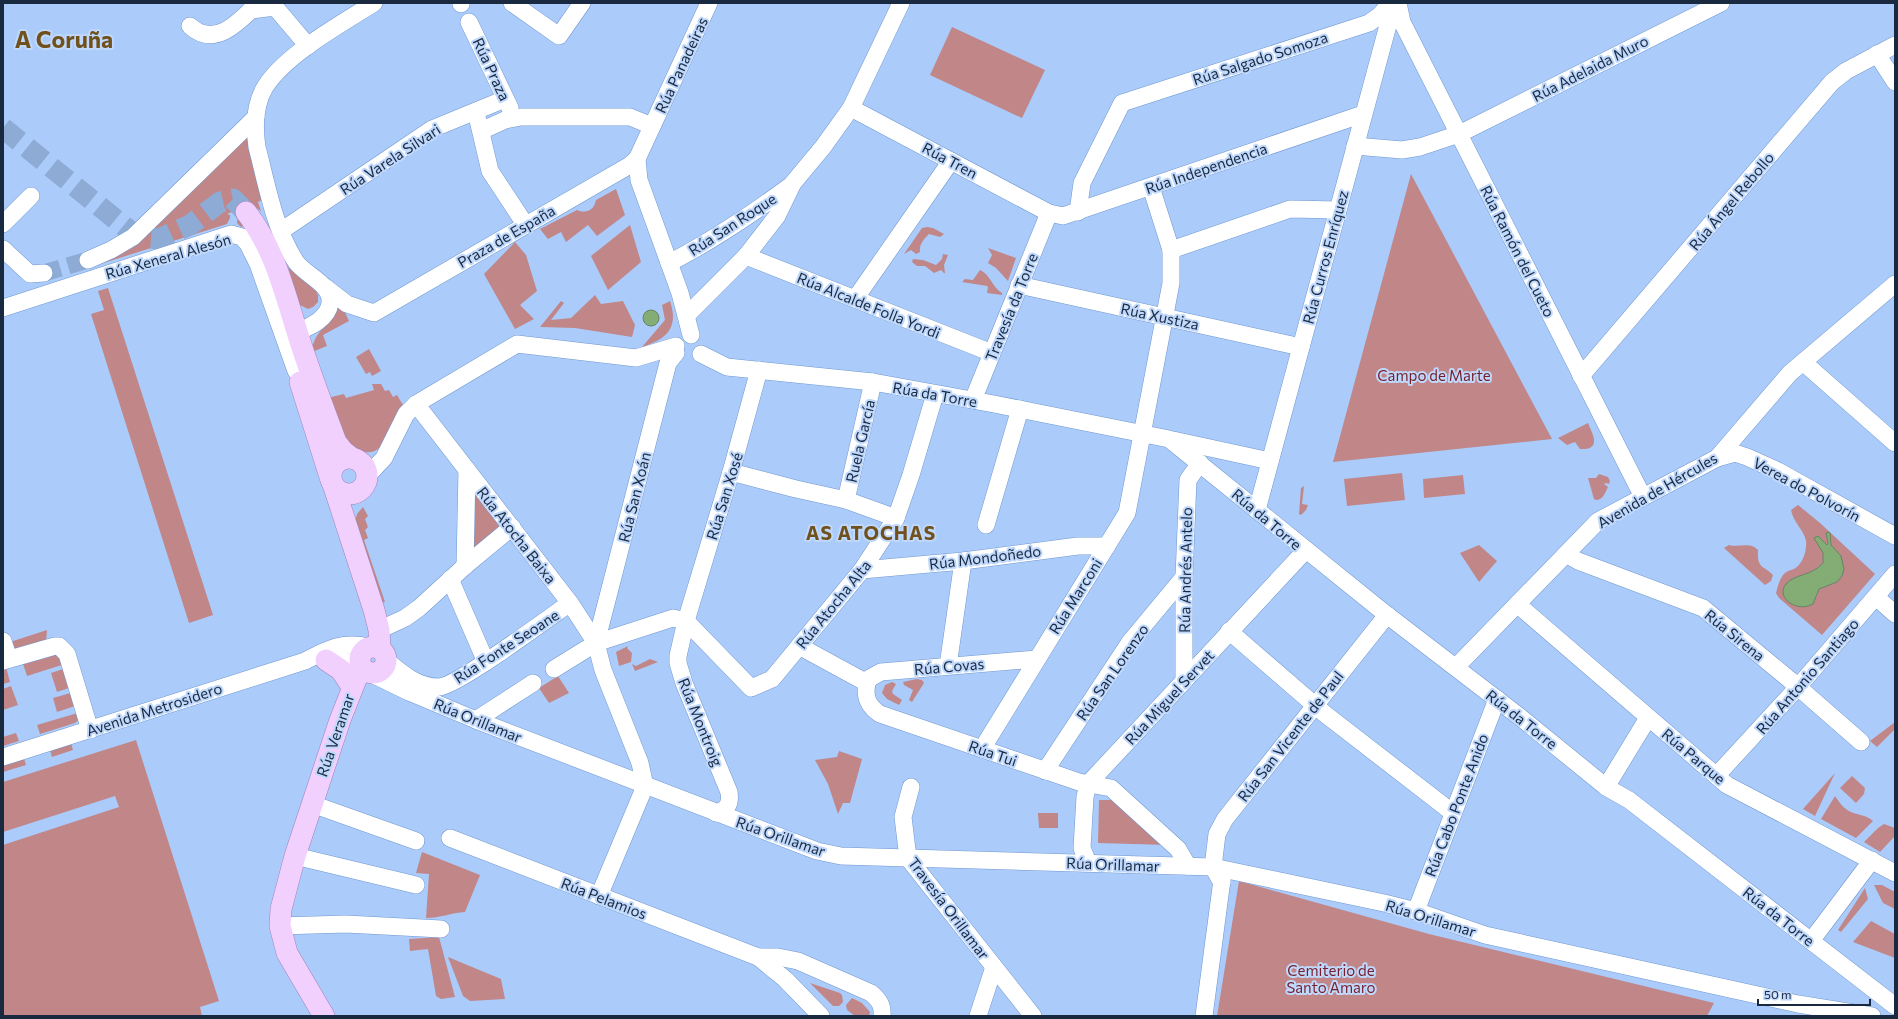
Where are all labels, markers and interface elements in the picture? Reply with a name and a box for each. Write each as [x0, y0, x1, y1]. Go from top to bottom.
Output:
street label: Rúa Panadeiras [651, 14, 711, 116]
district label: A Coruña [15, 25, 113, 53]
street label: Rúa Salgado Somoza [1190, 28, 1330, 88]
street label: Rúa Adelaida Muro [1529, 31, 1651, 105]
street label: Rúa Praza [470, 35, 514, 103]
street label: Rúa Varela Silvari [336, 120, 444, 198]
street label: Rúa Tren [919, 138, 981, 182]
street label: Rúa Independencia [1143, 139, 1269, 197]
street label: Rúa Ángel Rebollo [1684, 148, 1777, 254]
street label: Rúa Ramón del Cueto [1477, 182, 1559, 320]
street label: Rúa Curros Enríquez [1298, 188, 1352, 326]
street label: Rúa San Roque [685, 189, 779, 259]
street label: Praza de España [454, 201, 558, 271]
street label: Rúa Xeneral Alesón [103, 229, 233, 283]
street label: Travesía da Torre [981, 250, 1041, 364]
street label: Rúa Alcalde Folla Yordi [795, 268, 943, 342]
street label: Rúa Xustiza [1119, 299, 1201, 333]
park label: Campo de Marte [1377, 366, 1491, 384]
street label: Rúa da Torre [891, 378, 979, 410]
street label: Ruela García [842, 398, 878, 484]
street label: Avenida de Hércules [1594, 448, 1720, 532]
street label: Rúa San Xoán [614, 450, 654, 544]
street label: Rúa San Xosé [702, 450, 746, 542]
street label: Verea do Polvorín [1750, 453, 1864, 525]
street label: Rúa Atocha Baixa [474, 483, 560, 587]
street label: Rúa da Torre [1228, 485, 1306, 553]
street label: Rúa Andrés Antelo [1175, 507, 1195, 633]
district label: AS ATOCHAS [806, 521, 936, 544]
street label: Rúa Mondoñedo [928, 541, 1042, 573]
street label: Rúa Marconi [1045, 555, 1105, 637]
street label: Rúa Atocha Alta [792, 556, 874, 652]
street label: Rúa Fonte Seoane [450, 605, 562, 687]
street label: Rúa Sirena [1701, 605, 1769, 665]
street label: Rúa Antonio Santiago [1752, 614, 1862, 737]
street label: Rúa San Lorenzo [1072, 620, 1152, 724]
street label: Rúa Miguel Servet [1121, 646, 1217, 748]
street label: Rúa Covas [913, 654, 985, 678]
street label: Rúa San Vicente de Paul [1233, 667, 1347, 805]
street label: Rúa Montroig [675, 675, 727, 769]
street label: Avenida Metrosidero [84, 679, 224, 739]
street label: Rúa da Torre [1483, 686, 1561, 752]
street label: Rúa Veramar [312, 691, 358, 779]
street label: Rúa Orillamar [431, 694, 525, 746]
street label: Rúa Parque [1659, 724, 1729, 788]
street label: Rúa Cabo Ponte Anido [1420, 731, 1492, 879]
street label: Rúa Tui [967, 736, 1019, 770]
street label: Rúa Orillamar [734, 812, 828, 860]
street label: Travesía Orillamar [905, 853, 993, 963]
street label: Rúa Orillamar [1066, 853, 1160, 875]
street label: Rúa Pelamios [559, 873, 650, 923]
street label: Rúa da Torre [1740, 883, 1818, 949]
street label: Rúa Orillamar [1384, 896, 1478, 940]
park label: Cemiterio de Santo Amaro [1286, 961, 1376, 996]
scale bar [1758, 981, 1870, 1007]
text: 50 m [1764, 987, 1792, 1001]

